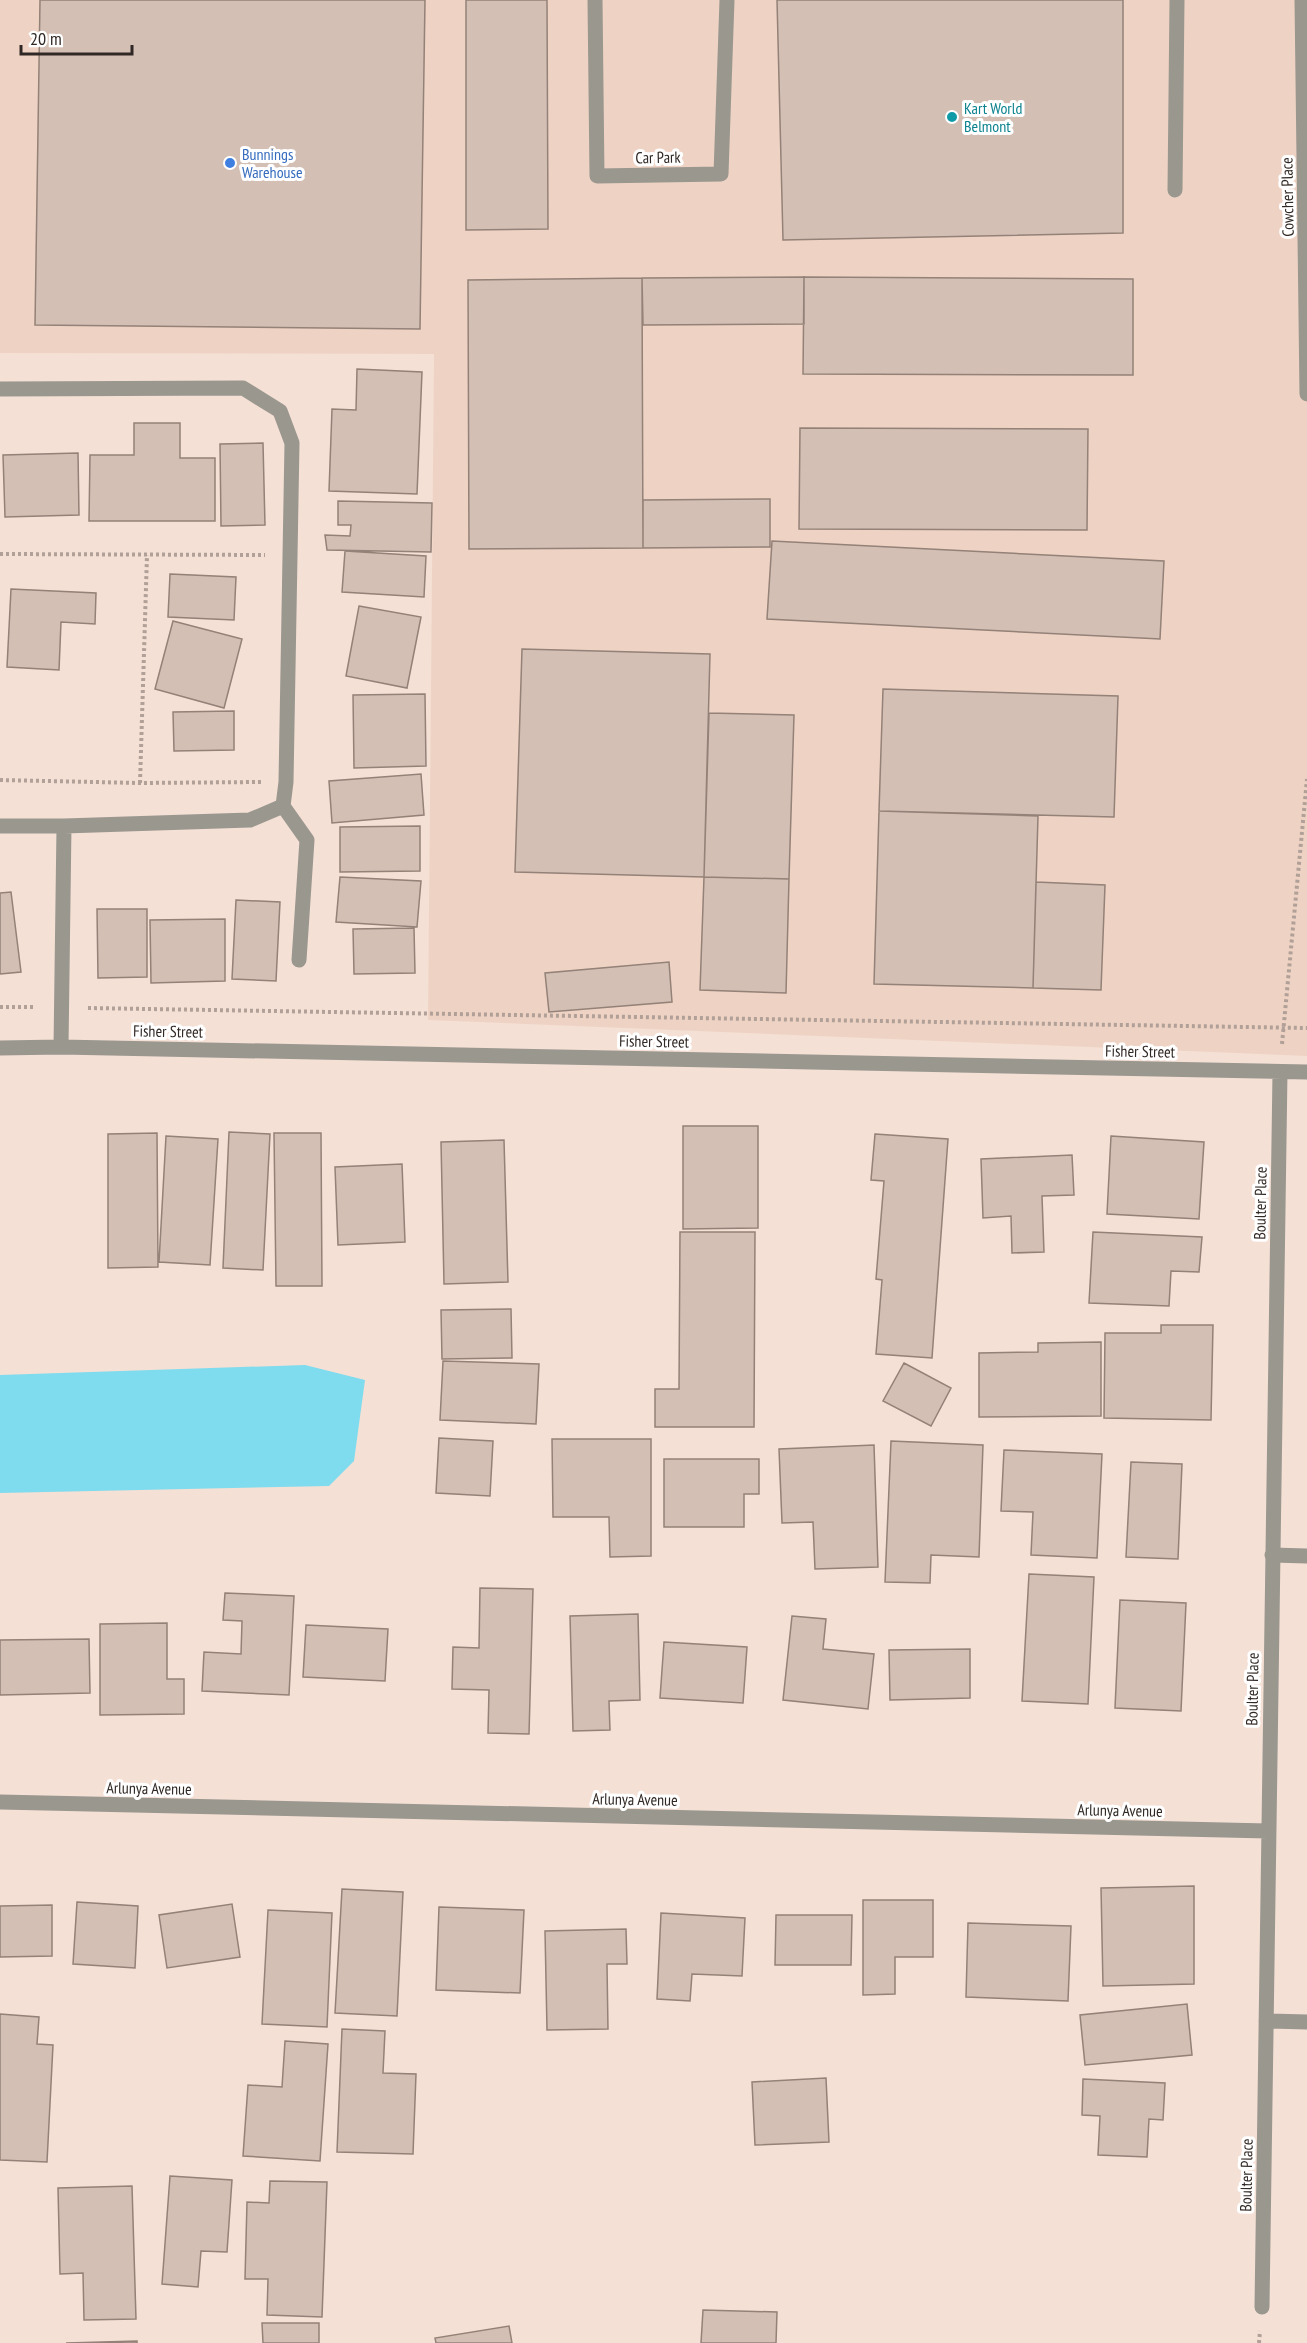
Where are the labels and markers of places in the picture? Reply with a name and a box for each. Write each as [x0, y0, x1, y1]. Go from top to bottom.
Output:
place label: Kart World Belmont [964, 98, 1022, 136]
marker: Kart World Belmont [945, 110, 959, 124]
place label: Bunnings Warehouse [242, 144, 303, 182]
marker: Bunnings Warehouse [223, 156, 237, 170]

